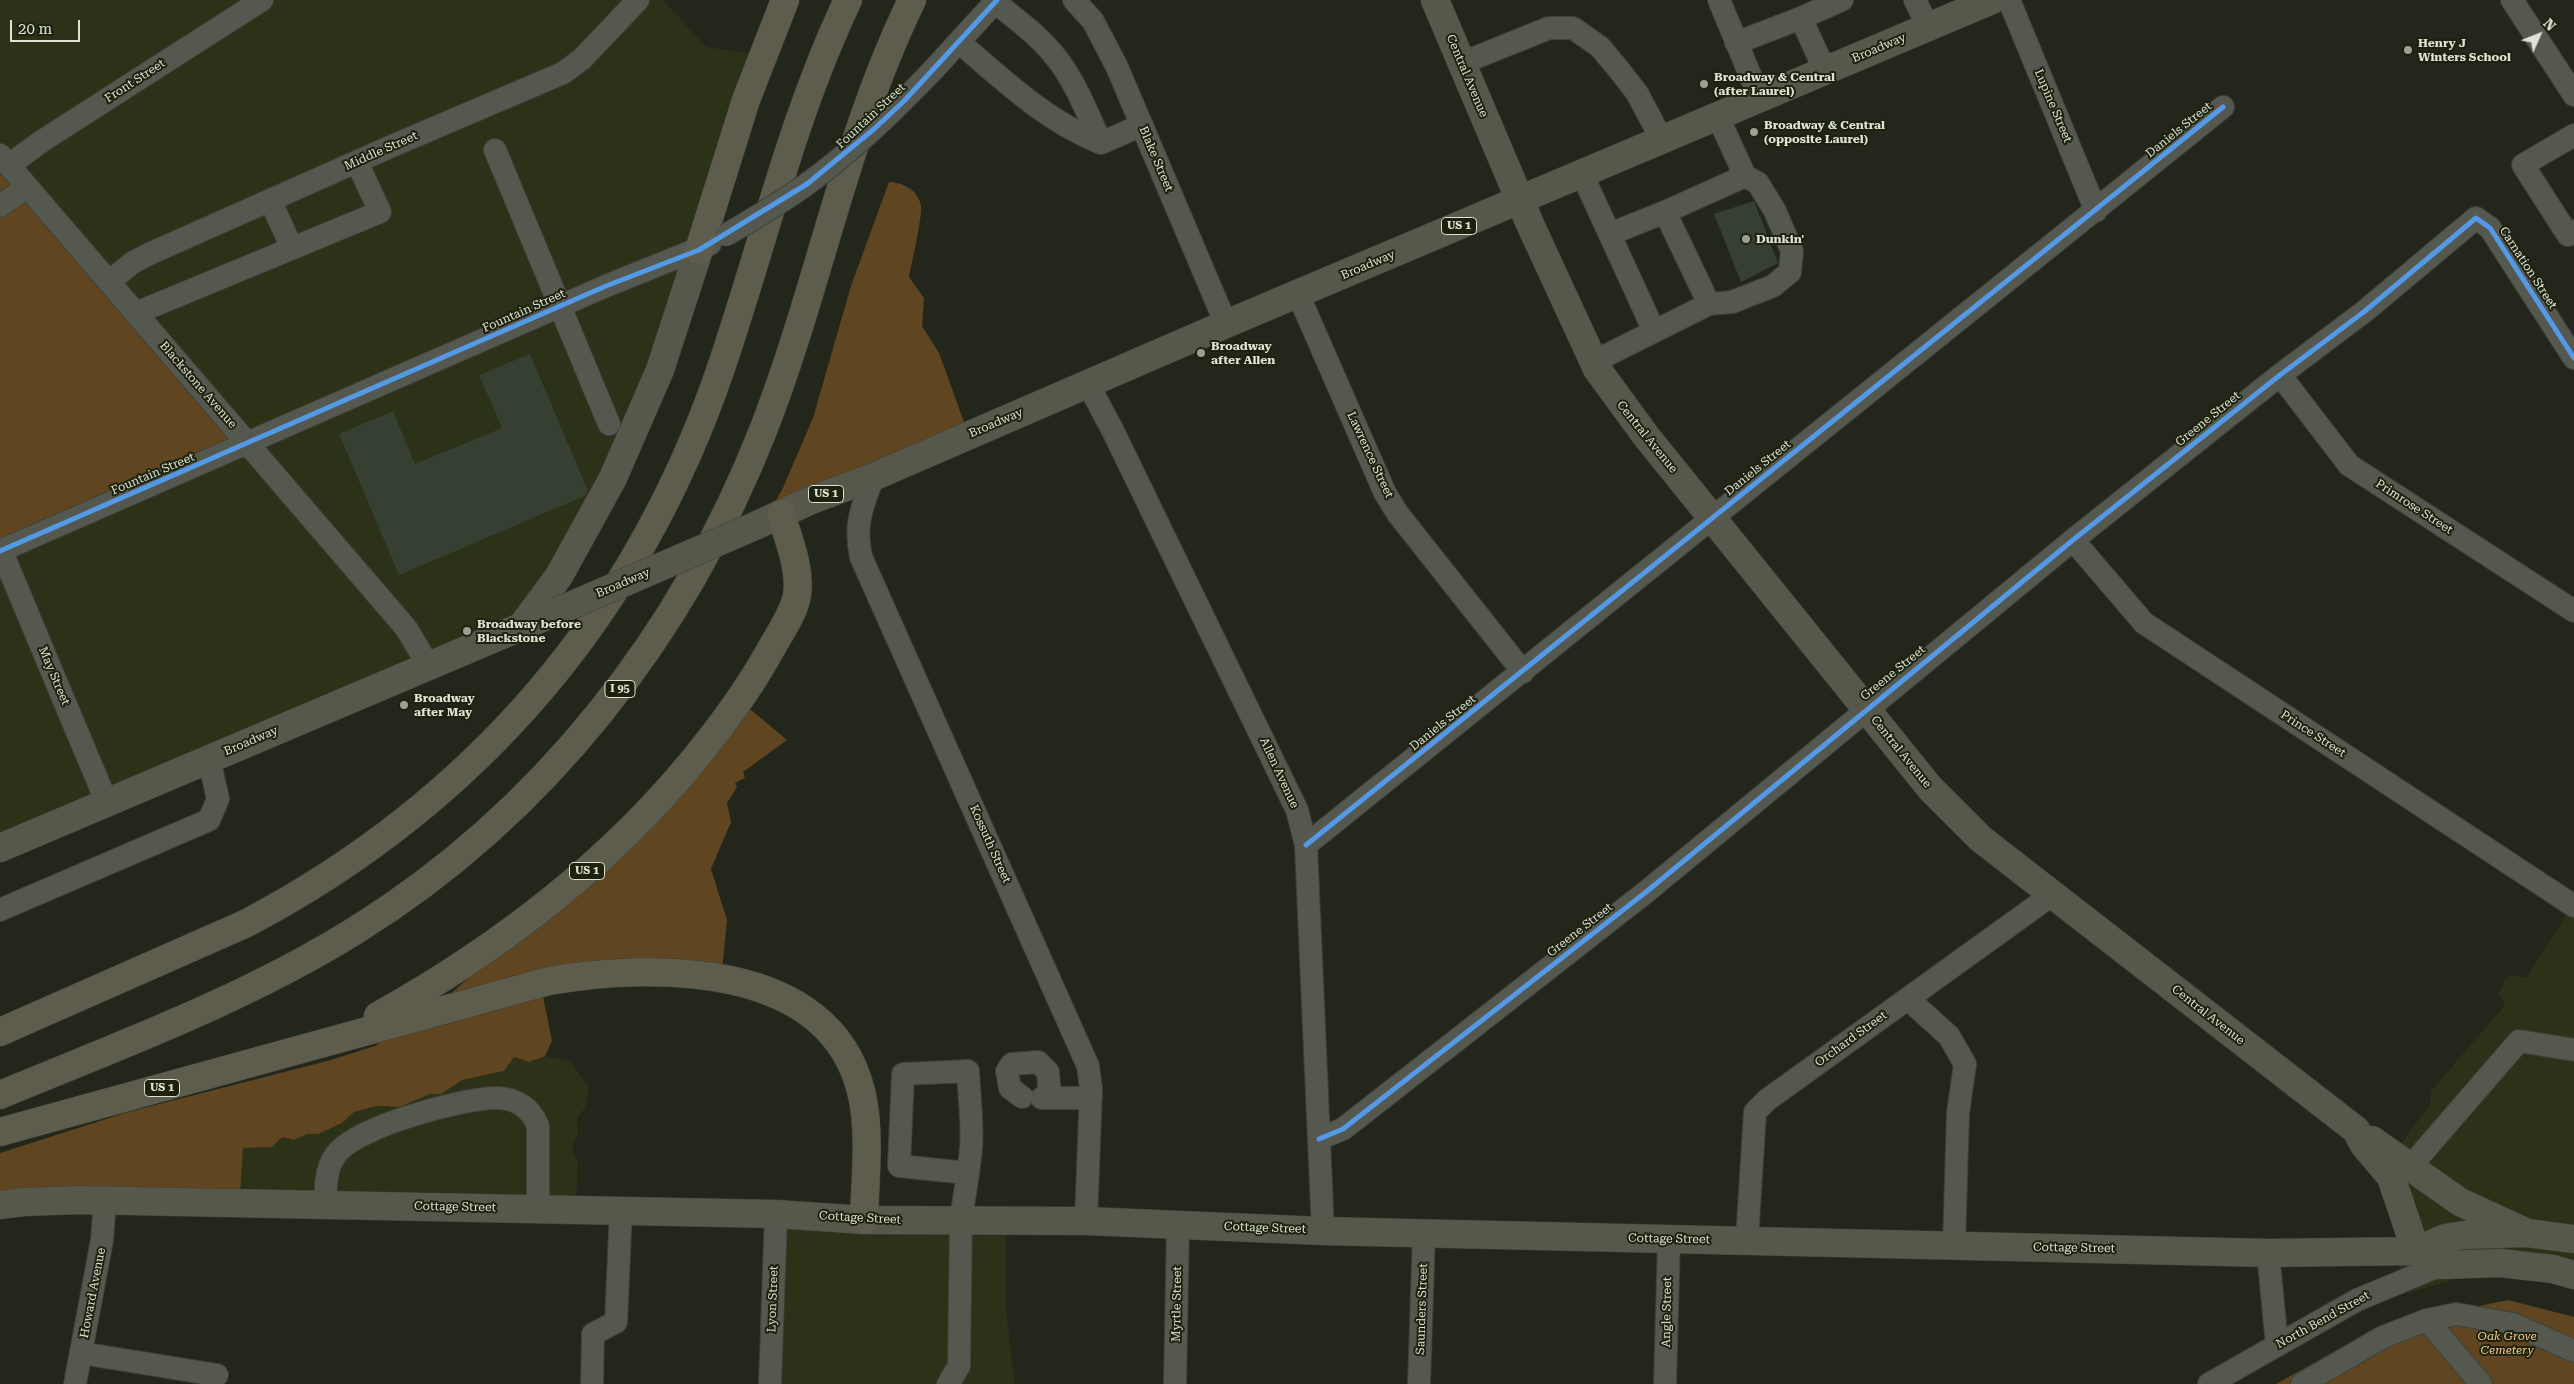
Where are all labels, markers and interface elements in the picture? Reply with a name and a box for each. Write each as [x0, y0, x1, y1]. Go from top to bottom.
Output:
scale bar [12, 10, 82, 42]
north arrow [2514, 10, 2564, 60]
text: N [2540, 15, 2559, 34]
text: 20 m [18, 20, 52, 38]
street label: Broadway [1850, 30, 1908, 66]
street label: Central Avenue [1443, 32, 1491, 120]
place label: Henry J Winters School [2418, 36, 2511, 64]
marker: Henry J Winters School [2402, 44, 2414, 56]
street label: Front Street [102, 56, 168, 106]
street label: Lupine Street [2031, 67, 2075, 145]
place label: Broadway & Central (after Laurel) [1714, 70, 1835, 98]
marker: Broadway & Central (after Laurel) [1698, 78, 1710, 90]
street label: Fountain Street [833, 80, 909, 152]
street label: Daniels Street [2143, 99, 2215, 161]
place label: Broadway & Central (opposite Laurel) [1764, 118, 1885, 146]
street label: Blake Street [1136, 124, 1176, 194]
marker: Broadway & Central (opposite Laurel) [1748, 126, 1760, 138]
street label: Middle Street [342, 128, 420, 174]
road number: US 1 [1442, 218, 1476, 235]
street label: Carnation Street [2496, 224, 2560, 312]
place label: Dunkin' [1756, 232, 1804, 246]
marker: Dunkin' [1740, 233, 1752, 245]
street label: Broadway [1339, 247, 1397, 283]
street label: Fountain Street [480, 286, 568, 336]
street label: Blackstone Avenue [156, 339, 240, 431]
place label: Broadway after Allen [1211, 339, 1275, 367]
marker: Broadway after Allen [1195, 347, 1207, 359]
street label: Greene Street [2173, 388, 2243, 450]
street label: Central Avenue [1614, 398, 1680, 476]
street label: Broadway [967, 405, 1025, 441]
street label: Lawrence Street [1344, 410, 1396, 500]
street label: Daniels Street [1722, 437, 1794, 499]
street label: Fountain Street [109, 450, 197, 498]
street label: Primrose Street [2373, 477, 2455, 537]
road number: US 1 [808, 486, 844, 502]
street label: Broadway [594, 565, 652, 601]
place label: Broadway before Blackstone [477, 617, 581, 645]
marker: Broadway before Blackstone [461, 625, 473, 637]
street label: Greene Street [1858, 642, 1928, 704]
street label: May Street [35, 645, 73, 707]
road number: I 95 [605, 681, 635, 698]
place label: Broadway after May [414, 691, 475, 719]
street label: Daniels Street [1407, 692, 1479, 754]
marker: Broadway after May [398, 699, 410, 711]
street label: Prince Street [2278, 708, 2348, 760]
street label: Central Avenue [1868, 713, 1934, 791]
street label: Broadway [222, 723, 280, 759]
street label: Allen Avenue [1256, 735, 1302, 811]
street label: Kossuth Street [966, 803, 1014, 885]
road number: US 1 [570, 862, 604, 879]
street label: Greene Street [1544, 900, 1616, 960]
street label: Central Avenue [2169, 982, 2247, 1048]
street label: Orchard Street [1812, 1008, 1890, 1070]
road number: US 1 [144, 1080, 180, 1096]
street label: Cottage Street [414, 1199, 496, 1215]
street label: Cottage Street [819, 1209, 901, 1227]
street label: Cottage Street [1224, 1219, 1306, 1237]
street label: Cottage Street [1628, 1231, 1710, 1247]
street label: Cottage Street [2033, 1240, 2115, 1256]
street label: Howard Avenue [77, 1247, 109, 1339]
street label: Saunders Street [1413, 1263, 1431, 1355]
street label: Lyon Street [765, 1265, 781, 1333]
street label: Myrtle Street [1169, 1266, 1185, 1342]
street label: Angle Street [1659, 1277, 1675, 1347]
street label: North Bend Street [2274, 1288, 2372, 1352]
park label: Oak Grove Cemetery [2477, 1329, 2537, 1357]

